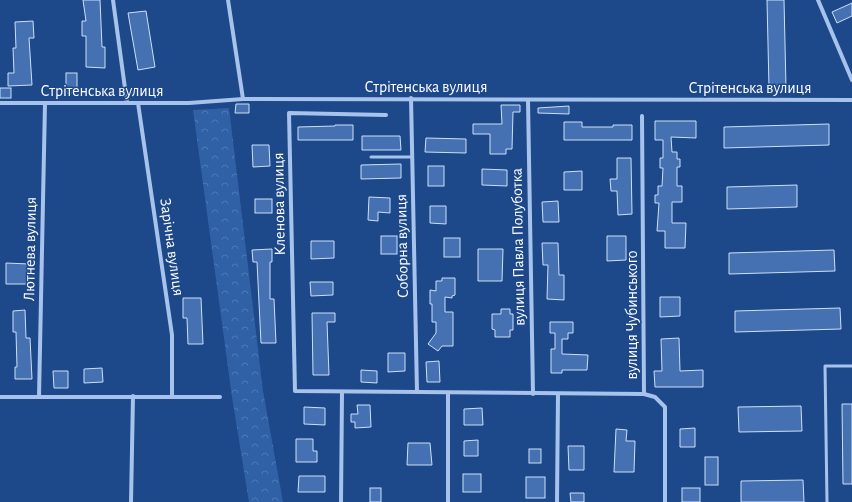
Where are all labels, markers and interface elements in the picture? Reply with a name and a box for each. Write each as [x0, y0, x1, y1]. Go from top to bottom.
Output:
street label: Стрітенська вулиця [365, 79, 487, 96]
street label: Стрітенська вулиця [689, 80, 811, 97]
street label: Стрітенська вулиця [41, 83, 163, 100]
street label: Кленова вулиця [270, 152, 289, 256]
street label: вулиця Павла Полуботка [509, 168, 528, 326]
street label: Соборна вулиця [393, 194, 412, 298]
street label: Лютнева вулиця [21, 197, 40, 301]
street label: Зарічна вулиця [156, 197, 187, 297]
street label: вулиця Чубинського [624, 250, 641, 380]

